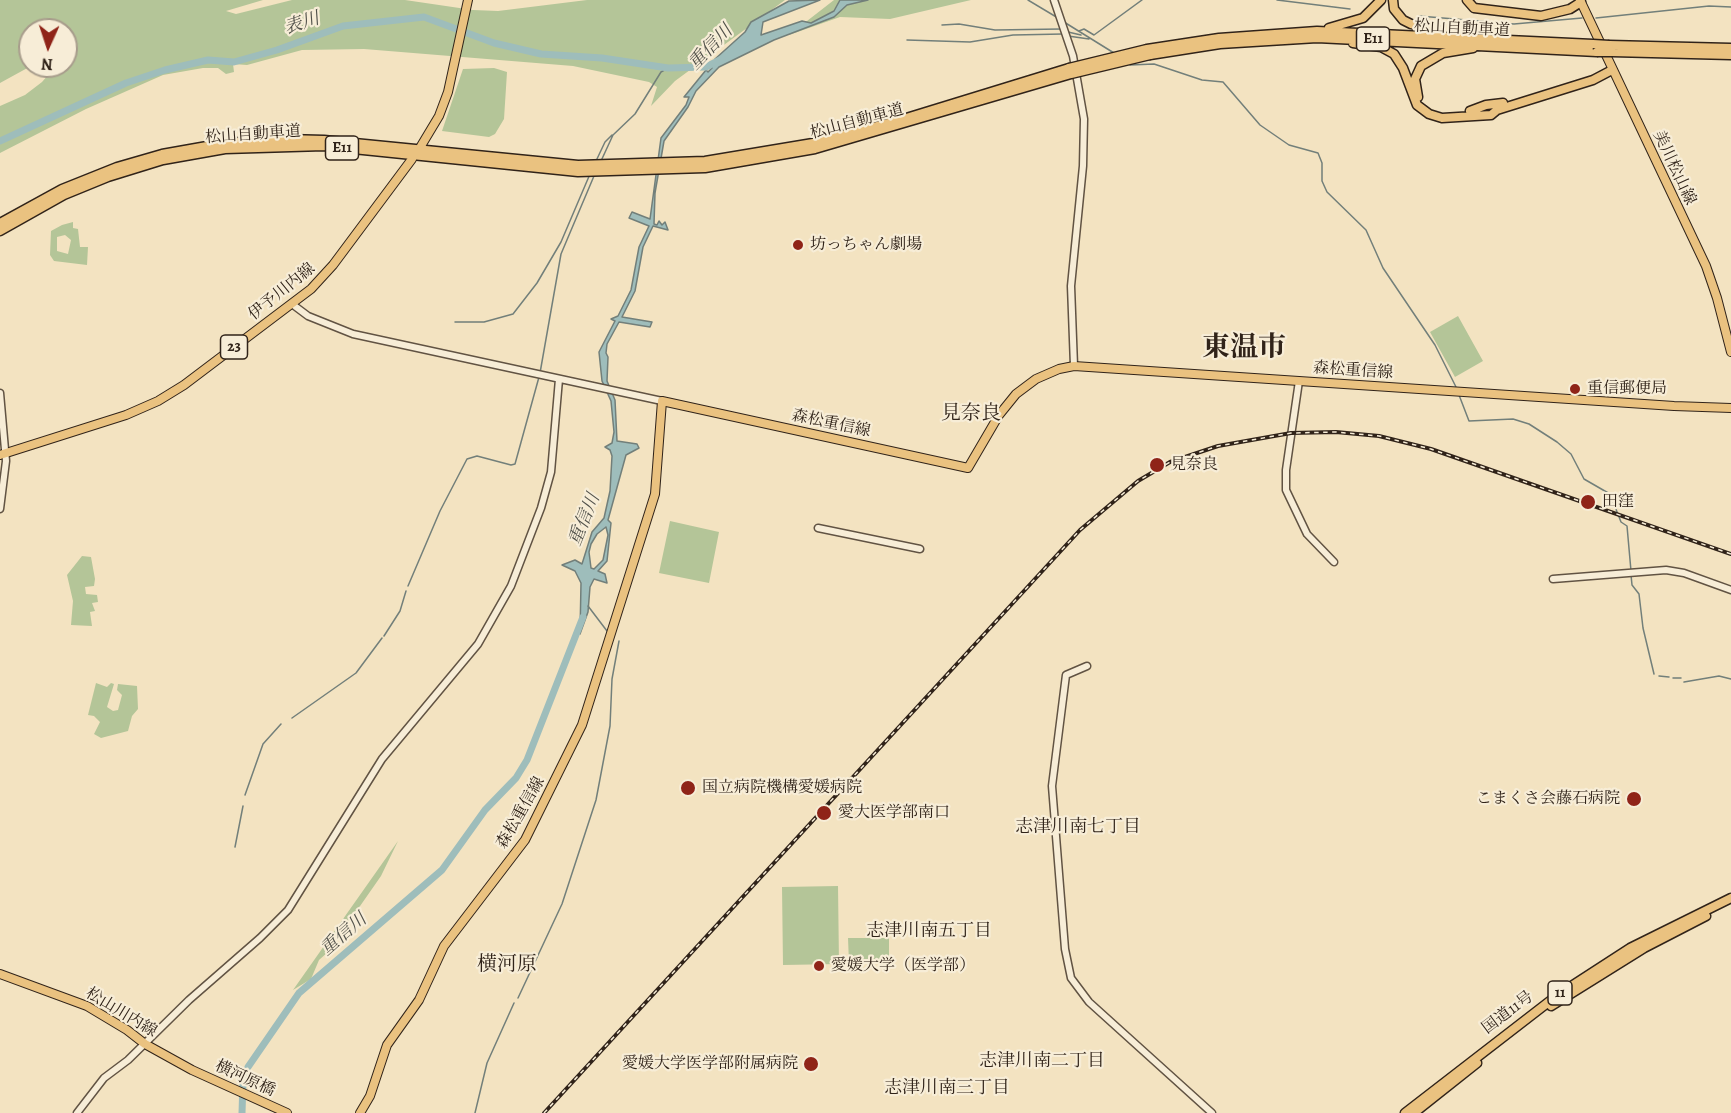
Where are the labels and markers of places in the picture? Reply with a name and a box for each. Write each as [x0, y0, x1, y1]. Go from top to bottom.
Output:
place label: 坊っちゃん劇場 [810, 235, 922, 255]
marker: 坊っちゃん劇場 [791, 238, 805, 252]
place label: 重信郵便局 [1587, 379, 1667, 399]
marker: 重信郵便局 [1568, 382, 1582, 396]
place label: 見奈良 [1170, 455, 1218, 475]
marker: 見奈良 [1148, 456, 1166, 474]
place label: 田窪 [1602, 492, 1634, 512]
marker: 田窪 [1579, 493, 1597, 511]
place label: 国立病院機構愛媛病院 [702, 778, 862, 798]
marker: 国立病院機構愛媛病院 [679, 779, 697, 797]
place label: こまくさ会藤石病院 [1476, 789, 1620, 809]
marker: こまくさ会藤石病院 [1625, 790, 1643, 808]
place label: 愛大医学部南口 [838, 803, 950, 823]
marker: 愛大医学部南口 [815, 804, 833, 822]
place label: 愛媛大学（医学部） [831, 956, 975, 976]
marker: 愛媛大学（医学部） [812, 959, 826, 973]
place label: 愛媛大学医学部附属病院 [622, 1054, 798, 1074]
marker: 愛媛大学医学部附属病院 [802, 1055, 820, 1073]

